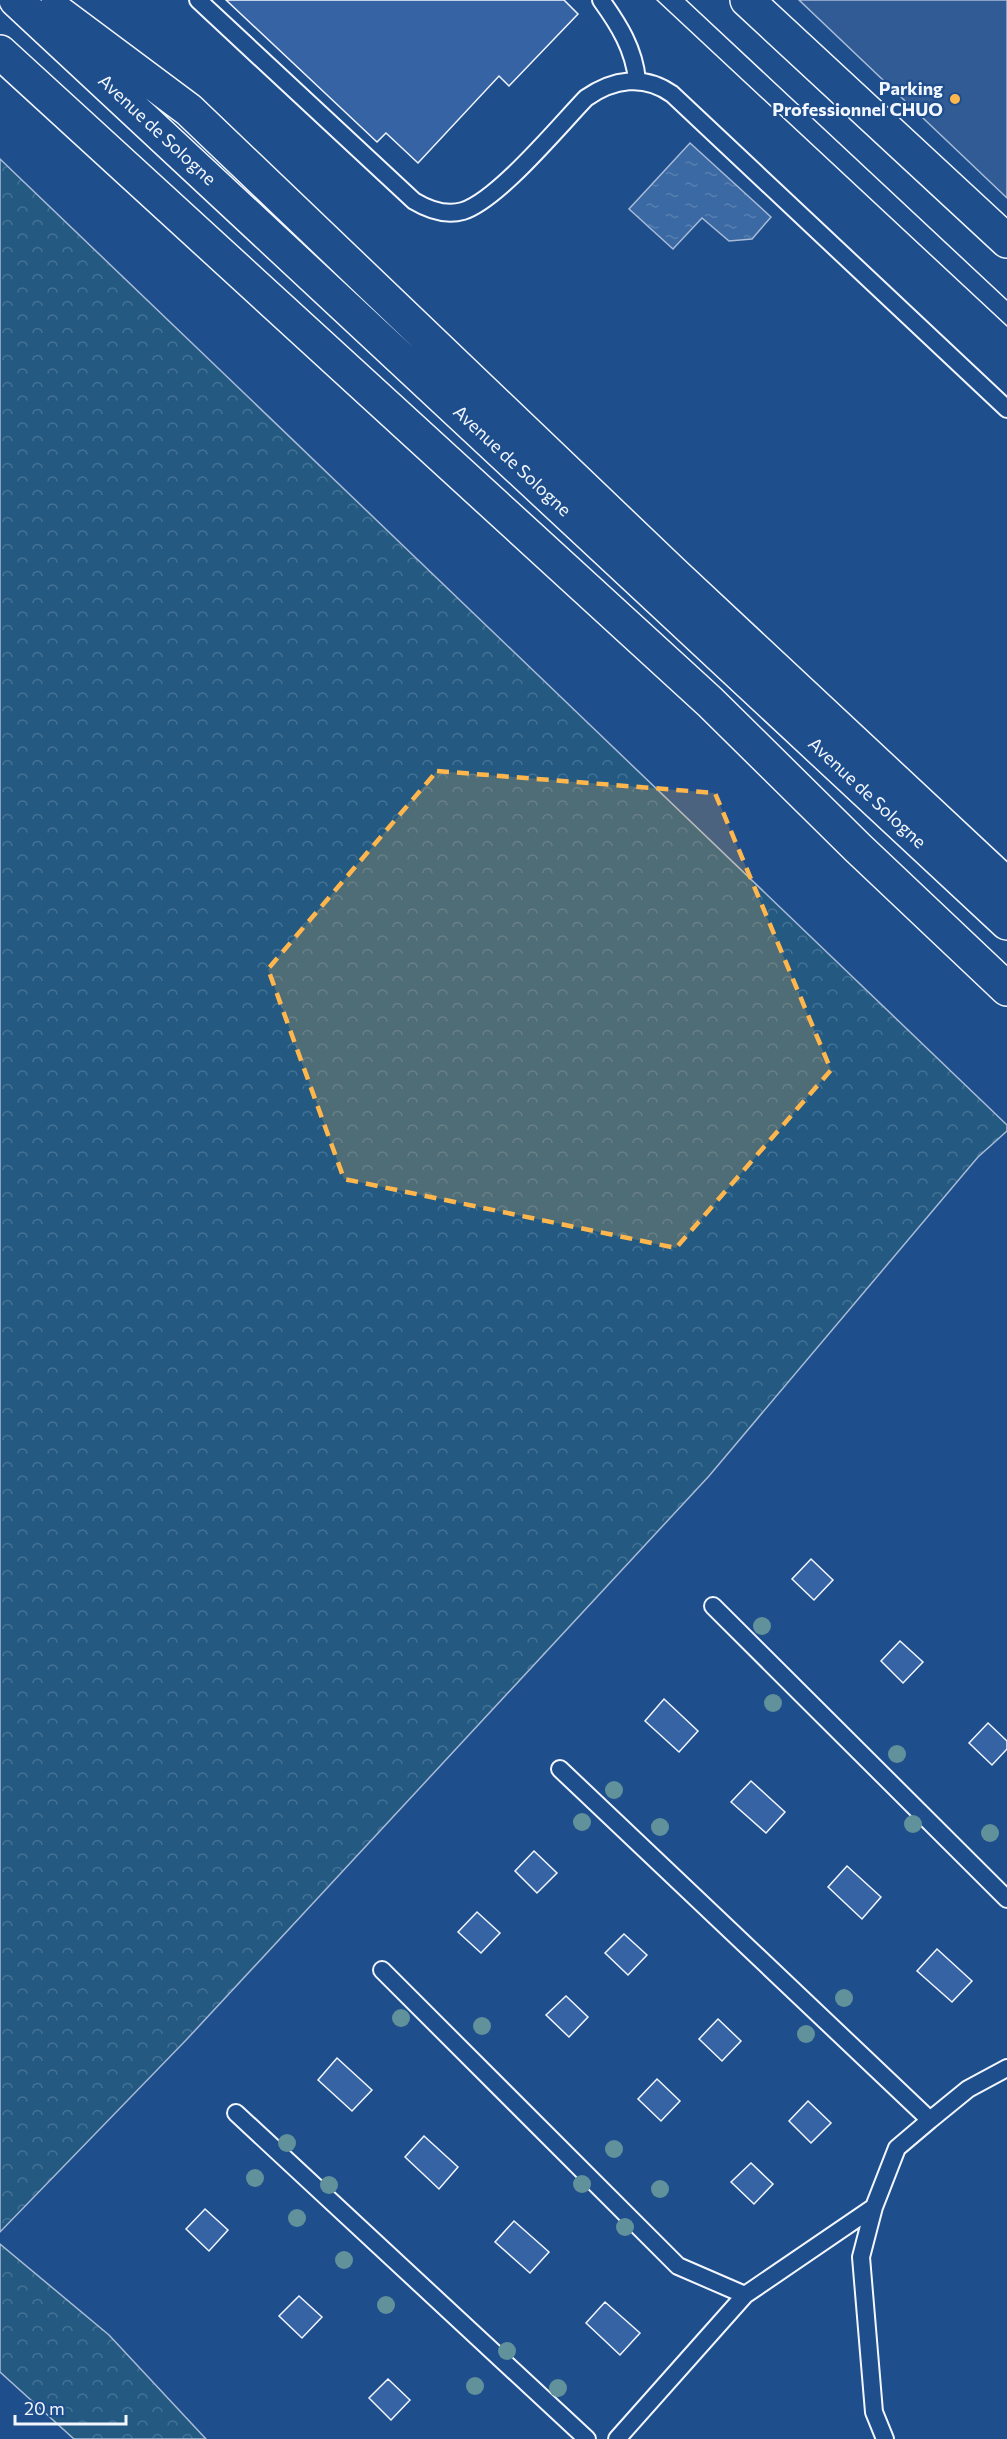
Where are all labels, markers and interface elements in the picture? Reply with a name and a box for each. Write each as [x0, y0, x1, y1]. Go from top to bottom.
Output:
street label: Avenue de Sologne [94, 69, 221, 189]
place label: Parking Professionnel CHUO [772, 77, 943, 120]
marker: Parking Professionnel CHUO [948, 92, 962, 106]
street label: Avenue de Sologne [449, 400, 576, 520]
street label: Avenue de Sologne [804, 732, 931, 852]
scale bar [15, 2388, 126, 2426]
text: 20 m [24, 2397, 65, 2419]

